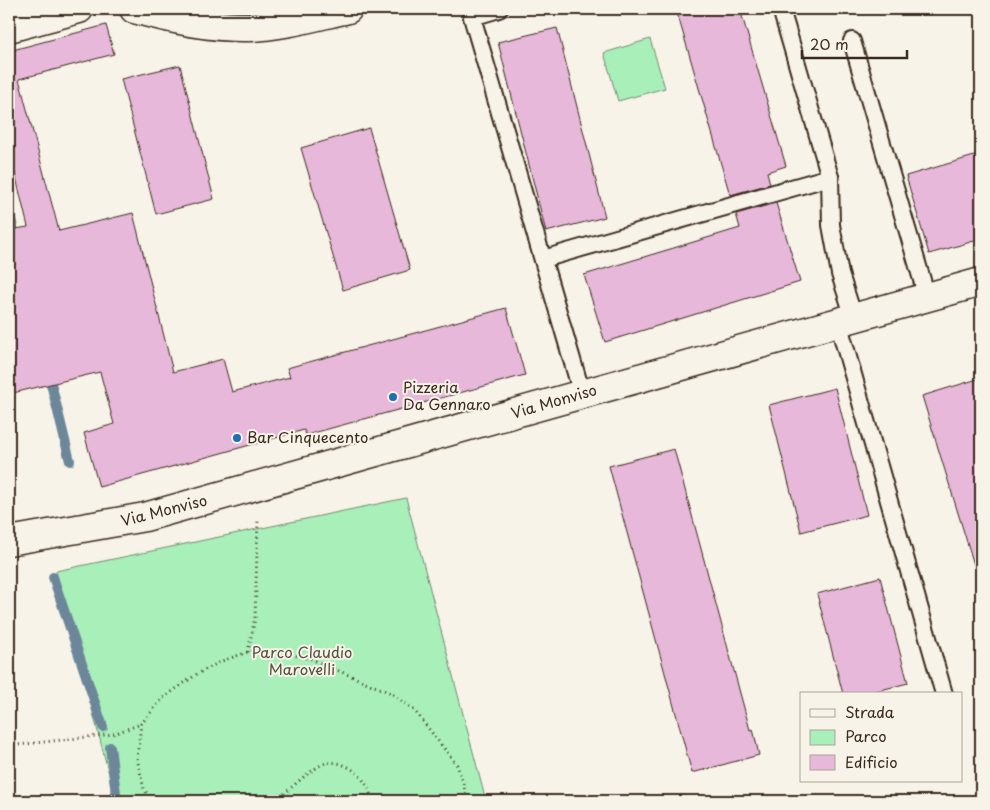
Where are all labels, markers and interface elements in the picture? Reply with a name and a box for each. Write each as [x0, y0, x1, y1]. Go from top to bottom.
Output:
scale bar [802, 28, 908, 60]
text: 20 m [810, 32, 849, 55]
place label: Pizzeria Da Gennaro [403, 375, 491, 415]
street label: Via Monviso [508, 377, 599, 424]
marker: Pizzeria Da Gennaro [387, 391, 399, 403]
place label: Bar Cinquecento [247, 425, 368, 448]
marker: Bar Cinquecento [231, 432, 243, 444]
street label: Via Monviso [118, 488, 209, 531]
park label: Parco Claudio Marovelli [252, 640, 352, 680]
legend [800, 692, 962, 782]
text: Strada [845, 700, 895, 723]
text: Parco [845, 724, 887, 747]
text: Edificio [845, 750, 898, 773]

